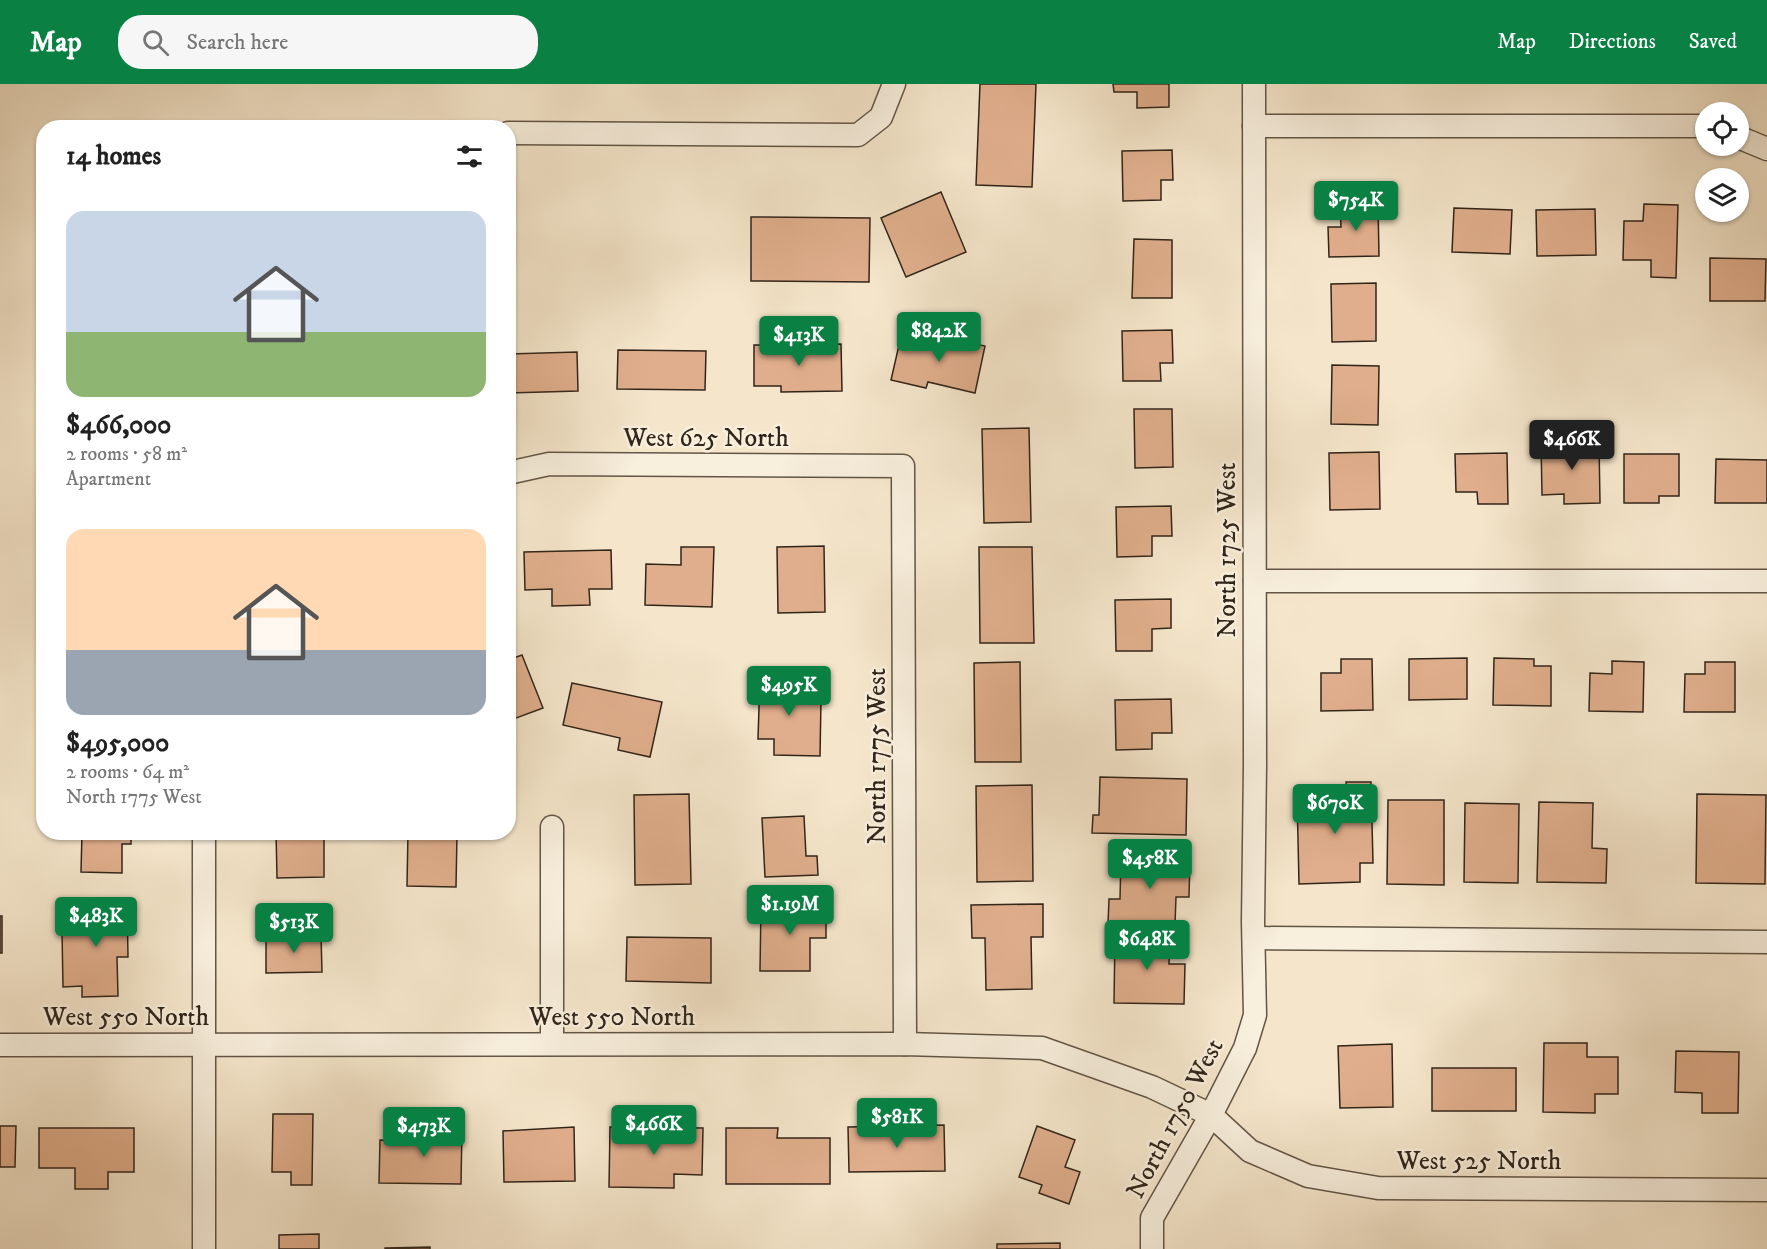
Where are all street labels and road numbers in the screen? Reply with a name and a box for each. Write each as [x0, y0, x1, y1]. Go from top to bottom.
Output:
street label: West 625 North [622, 422, 789, 455]
street label: North 1725 West [1211, 462, 1244, 638]
street label: North 1775 West [861, 668, 894, 844]
street label: West 550 North [42, 1001, 210, 1034]
street label: West 550 North [528, 1001, 696, 1034]
street label: North 1750 West [1119, 1033, 1231, 1204]
street label: West 525 North [1396, 1145, 1562, 1178]

